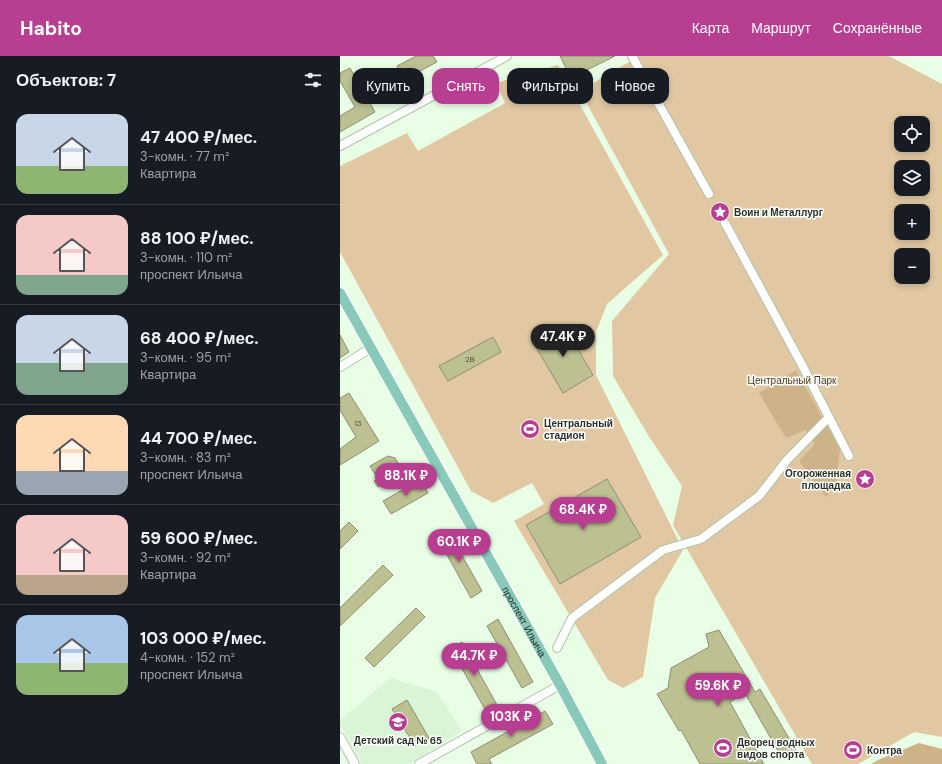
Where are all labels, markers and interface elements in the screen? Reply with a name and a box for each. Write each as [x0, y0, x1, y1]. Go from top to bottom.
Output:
text: Habito [20, 16, 82, 41]
text: Карта [692, 19, 729, 37]
text: Маршрут [751, 19, 811, 37]
text: Сохранённые [833, 19, 922, 37]
chip: Купить [352, 68, 424, 104]
chip: Снять [432, 68, 499, 104]
chip: Фильтры [507, 68, 593, 104]
chip: Новое [601, 68, 669, 104]
text: Объектов: 7 [16, 69, 116, 91]
icon: filters [302, 69, 324, 91]
map controls [894, 116, 930, 284]
button: locate [894, 116, 930, 152]
text: 47 400 ₽/мес. [140, 126, 257, 148]
icon: home [48, 130, 96, 178]
text: 3-комн. · 77 m² [140, 148, 229, 165]
button: layers [894, 160, 930, 196]
text: Квартира [140, 165, 196, 182]
place icon: Воин и Металлург [709, 201, 731, 223]
button: + [894, 204, 930, 240]
place label: Воин и Металлург [734, 206, 823, 219]
text: 88 100 ₽/мес. [140, 227, 254, 249]
icon: home [48, 231, 96, 279]
button: − [894, 248, 930, 284]
text: 3-комн. · 110 m² [140, 249, 232, 266]
text: проспект Ильича [140, 266, 242, 283]
pin: 47.4K ₽ [526, 324, 600, 358]
text: 68 400 ₽/мес. [140, 327, 258, 349]
text: 47.4K ₽ [540, 328, 586, 345]
icon: home [48, 331, 96, 379]
text: 3-комн. · 95 m² [140, 349, 231, 366]
house number: 2В [465, 354, 475, 364]
text: Квартира [140, 366, 196, 383]
park label: Центральный Парк [748, 374, 837, 387]
place label: Центральный стадион [544, 417, 613, 442]
house number: 13 [354, 418, 362, 428]
sports icon: Центральный стадион [519, 418, 541, 440]
text: 44 700 ₽/мес. [140, 427, 257, 449]
icon: home [48, 431, 96, 479]
text: 3-комн. · 83 m² [140, 449, 231, 466]
pin: 88.1K ₽ [369, 463, 443, 497]
text: проспект Ильича [140, 466, 242, 483]
text: 88.1K ₽ [384, 467, 428, 484]
place label: Огороженная площадка [785, 467, 851, 492]
place icon: Огороженная площадка [854, 468, 876, 490]
pin: 68.4K ₽ [546, 497, 620, 531]
text: 68.4K ₽ [559, 501, 607, 518]
text: 59 600 ₽/мес. [140, 527, 258, 549]
pin: 60.1K ₽ [422, 529, 496, 563]
icon: home [48, 531, 96, 579]
text: 60.1K ₽ [437, 533, 481, 550]
text: 3-комн. · 92 m² [140, 549, 231, 566]
text: Квартира [140, 566, 196, 583]
street label: проспект Ильича [499, 584, 549, 660]
text: 103 000 ₽/мес. [140, 627, 266, 649]
icon: home [48, 631, 96, 679]
pin: 44.7K ₽ [437, 643, 511, 677]
text: 44.7K ₽ [451, 647, 497, 664]
text: 4-комн. · 152 m² [140, 649, 235, 666]
text: проспект Ильича [140, 666, 242, 683]
pin: 59.6K ₽ [681, 673, 755, 707]
text: 59.6K ₽ [695, 677, 741, 694]
pin: 103K ₽ [478, 704, 544, 738]
text: 103K ₽ [490, 708, 532, 725]
school or university icon: Детский сад № 65 [387, 711, 409, 733]
place label: Детский сад № 65 [354, 734, 442, 747]
place label: Дворец водных видов спорта [737, 736, 815, 761]
sports icon: Дворец водных видов спорта [712, 737, 734, 759]
sports icon: Контра [842, 739, 864, 761]
place label: Контра [867, 744, 902, 757]

